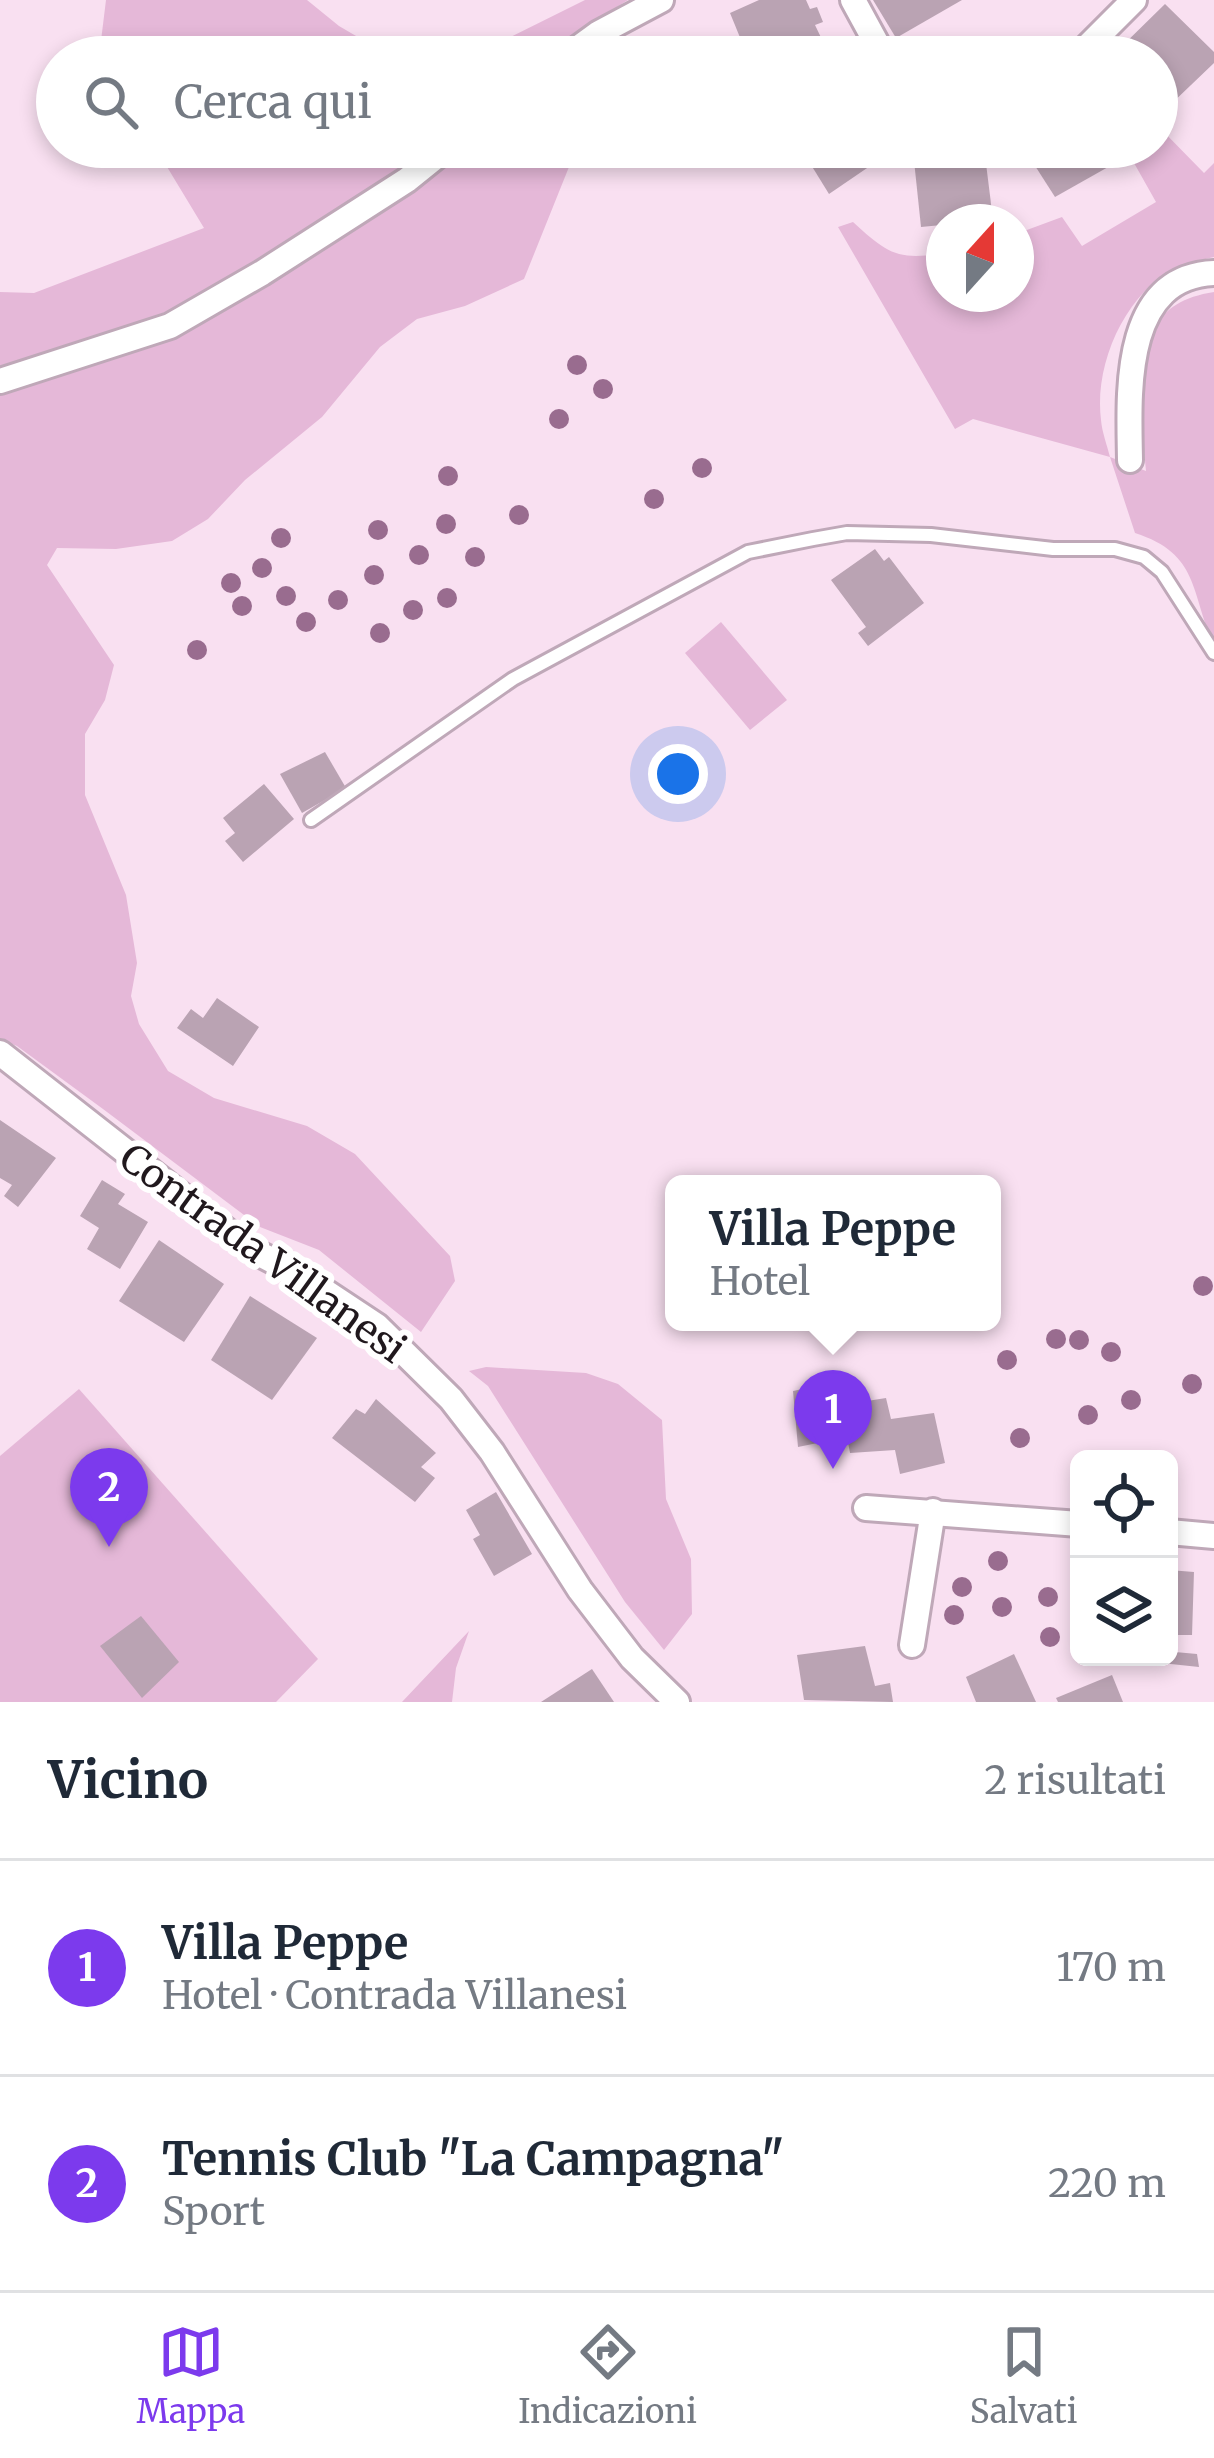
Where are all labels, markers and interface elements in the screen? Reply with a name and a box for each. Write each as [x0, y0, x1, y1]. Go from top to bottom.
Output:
search box [36, 36, 1178, 168]
icon: search [78, 69, 144, 135]
text: Cerca qui [174, 74, 372, 130]
north arrow [926, 204, 1034, 312]
your location [648, 744, 708, 804]
street label: Contrada Villanesi [110, 1133, 415, 1374]
popup [665, 1175, 1001, 1331]
text: Villa Peppe [710, 1201, 956, 1257]
text: Hotel [710, 1257, 810, 1306]
pin: 1 [794, 1370, 872, 1469]
pin: 2 [70, 1448, 148, 1547]
map controls [1070, 1450, 1178, 1666]
button: locate [1070, 1450, 1178, 1558]
button: layers [1070, 1558, 1178, 1666]
text: Vicino [48, 1748, 208, 1812]
text: 2 risultati [984, 1756, 1166, 1805]
text: Villa Peppe [162, 1915, 408, 1971]
text: 1 [78, 1943, 96, 1992]
text: 170 m [1056, 1943, 1166, 1992]
text: Hotel · Contrada Villanesi [162, 1971, 627, 2020]
text: Tennis Club "La Campagna" [162, 2131, 784, 2187]
text: 2 [76, 2159, 98, 2208]
text: 220 m [1048, 2159, 1166, 2208]
text: Sport [162, 2187, 265, 2236]
tab: Mappa [136, 2319, 245, 2432]
tab: Indicazioni [518, 2319, 697, 2432]
tab: Salvati [970, 2319, 1078, 2432]

